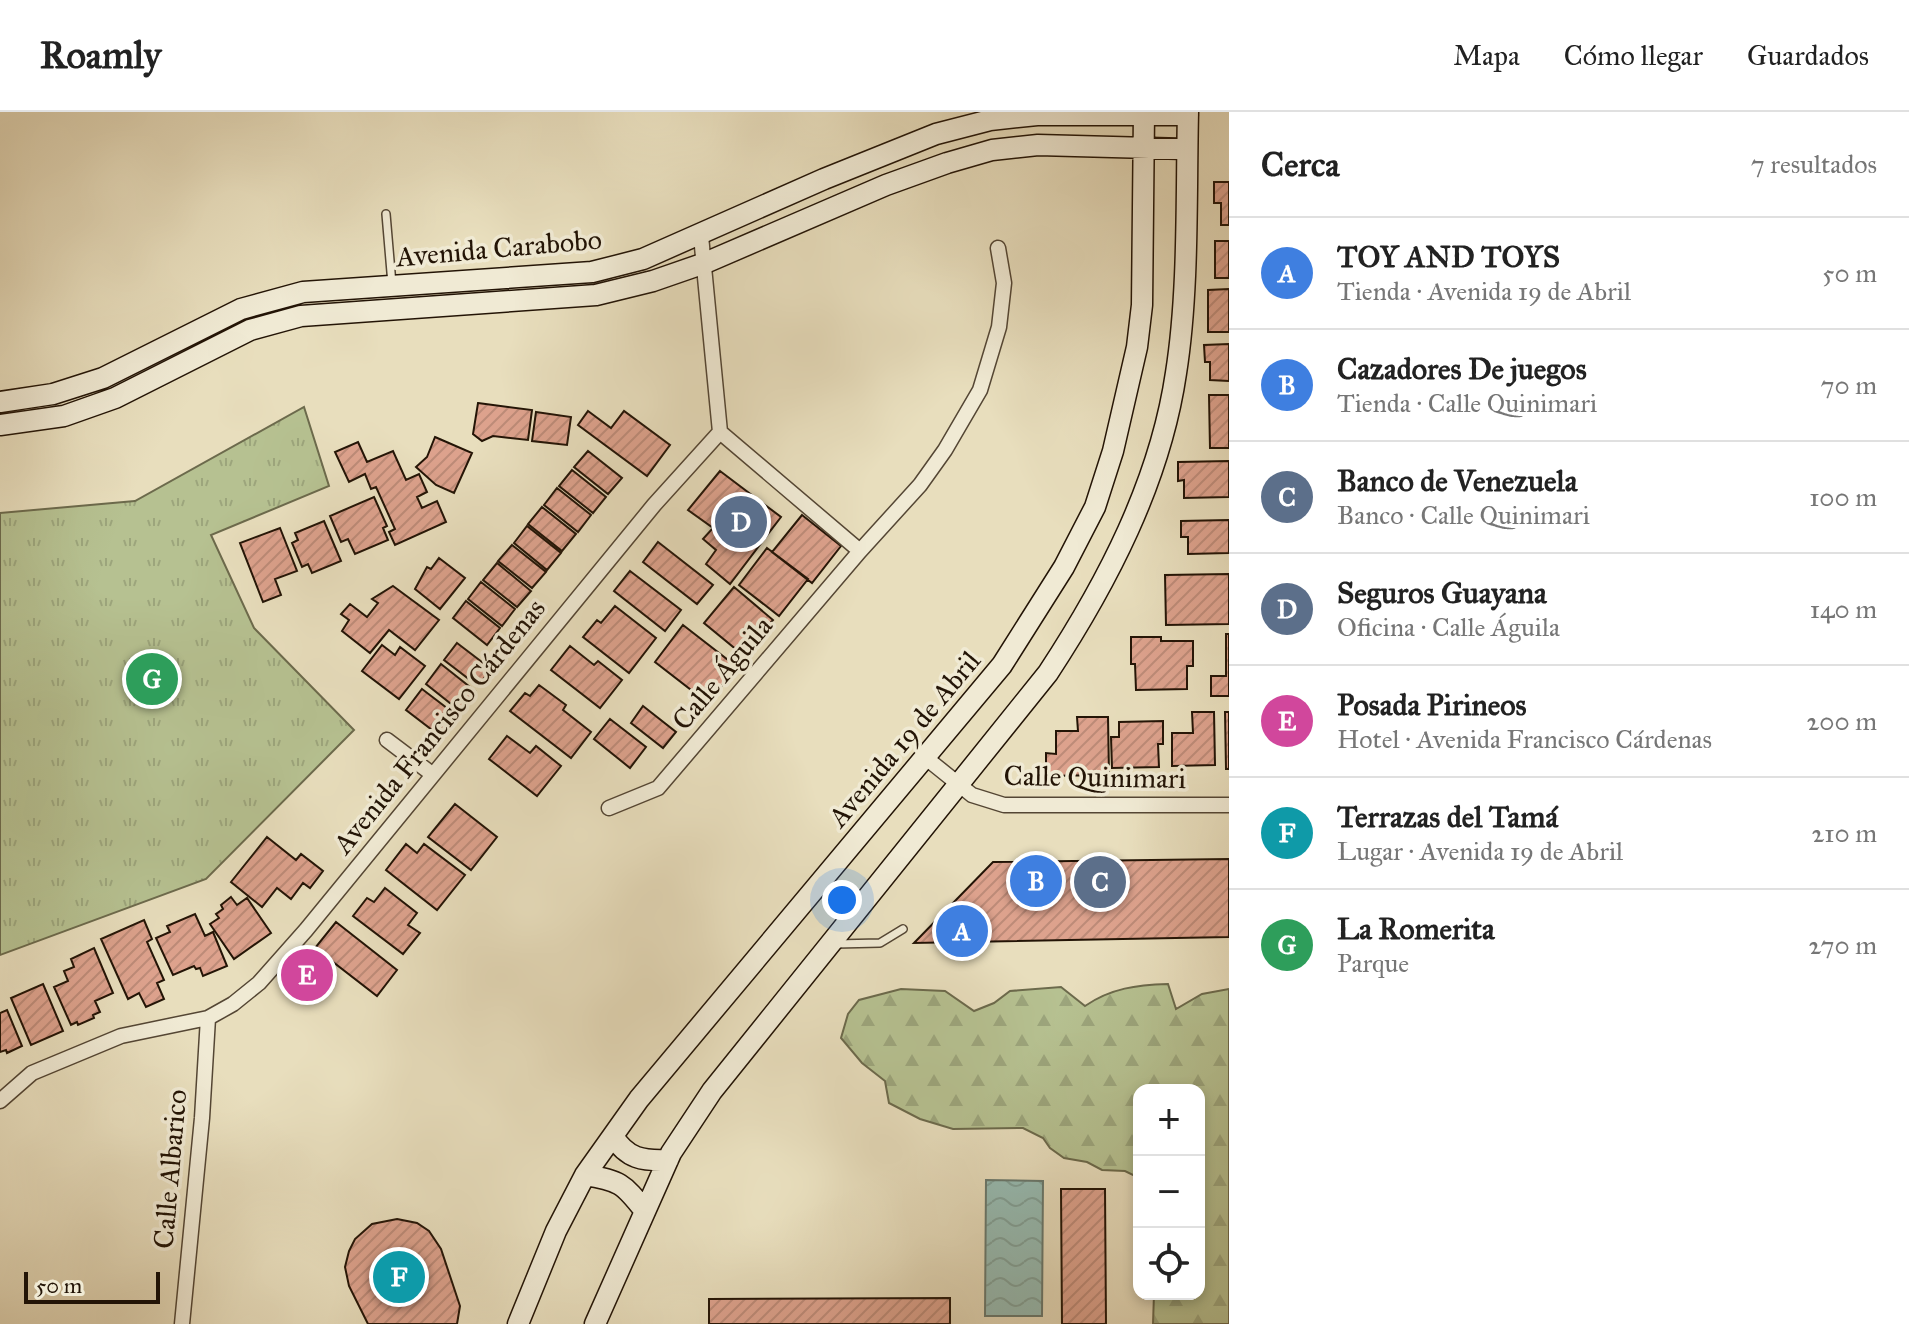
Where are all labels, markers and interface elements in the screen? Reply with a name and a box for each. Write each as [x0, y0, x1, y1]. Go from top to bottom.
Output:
text: Roamly [40, 32, 161, 78]
text: Mapa [1453, 38, 1520, 73]
text: Cómo llegar [1564, 38, 1703, 73]
text: Guardados [1747, 38, 1869, 73]
text: Cerca [1261, 144, 1340, 185]
text: 7 resultados [1751, 148, 1877, 180]
street label: Avenida Carabobo [394, 222, 603, 275]
text: TOY AND TOYS [1337, 239, 1560, 275]
text: A [1278, 257, 1296, 289]
text: 50 m [1822, 257, 1877, 289]
text: Tienda · Avenida 19 de Abril [1337, 275, 1631, 307]
text: Cazadores De juegos [1337, 351, 1587, 387]
text: B [1278, 369, 1296, 401]
text: 70 m [1821, 369, 1877, 401]
text: Tienda · Calle Quinimari [1337, 387, 1597, 419]
text: Banco de Venezuela [1337, 463, 1577, 499]
text: C [1278, 481, 1296, 513]
text: 100 m [1809, 481, 1877, 513]
pin: D [715, 492, 767, 552]
text: Banco · Calle Quinimari [1337, 499, 1590, 531]
text: Seguros Guayana [1337, 575, 1547, 611]
street label: Avenida Francisco Cárdenas [325, 591, 553, 861]
text: D [1277, 593, 1297, 625]
text: 140 m [1810, 593, 1877, 625]
street label: Calle Águila [664, 609, 780, 737]
text: Oficina · Calle Águila [1337, 611, 1560, 643]
street label: Avenida 19 de Abril [820, 644, 988, 835]
pin: G [126, 649, 178, 709]
text: Posada Pirineos [1337, 687, 1527, 723]
text: E [1278, 705, 1296, 737]
text: 200 m [1806, 705, 1877, 737]
text: Hotel · Avenida Francisco Cárdenas [1337, 723, 1712, 755]
street label: Calle Quinimari [1003, 758, 1187, 796]
text: Terrazas del Tamá [1337, 799, 1558, 835]
text: F [1279, 817, 1296, 849]
text: 210 m [1811, 817, 1877, 849]
text: Lugar · Avenida 19 de Abril [1337, 835, 1623, 867]
pin: B [1010, 851, 1062, 911]
pin: C [1074, 852, 1126, 912]
your location [822, 880, 862, 920]
pin: A [936, 901, 988, 961]
text: La Romerita [1337, 911, 1495, 947]
text: G [1277, 929, 1297, 961]
text: 270 m [1808, 929, 1877, 961]
pin: E [281, 945, 333, 1005]
text: Parque [1337, 947, 1409, 979]
map controls [1133, 1084, 1205, 1300]
button: + [1133, 1084, 1205, 1156]
street label: Calle Albarico [146, 1088, 194, 1250]
button: − [1133, 1156, 1205, 1228]
button: locate [1133, 1228, 1205, 1300]
pin: F [373, 1247, 425, 1307]
scale bar [24, 1268, 160, 1304]
text: 50 m [36, 1272, 82, 1299]

